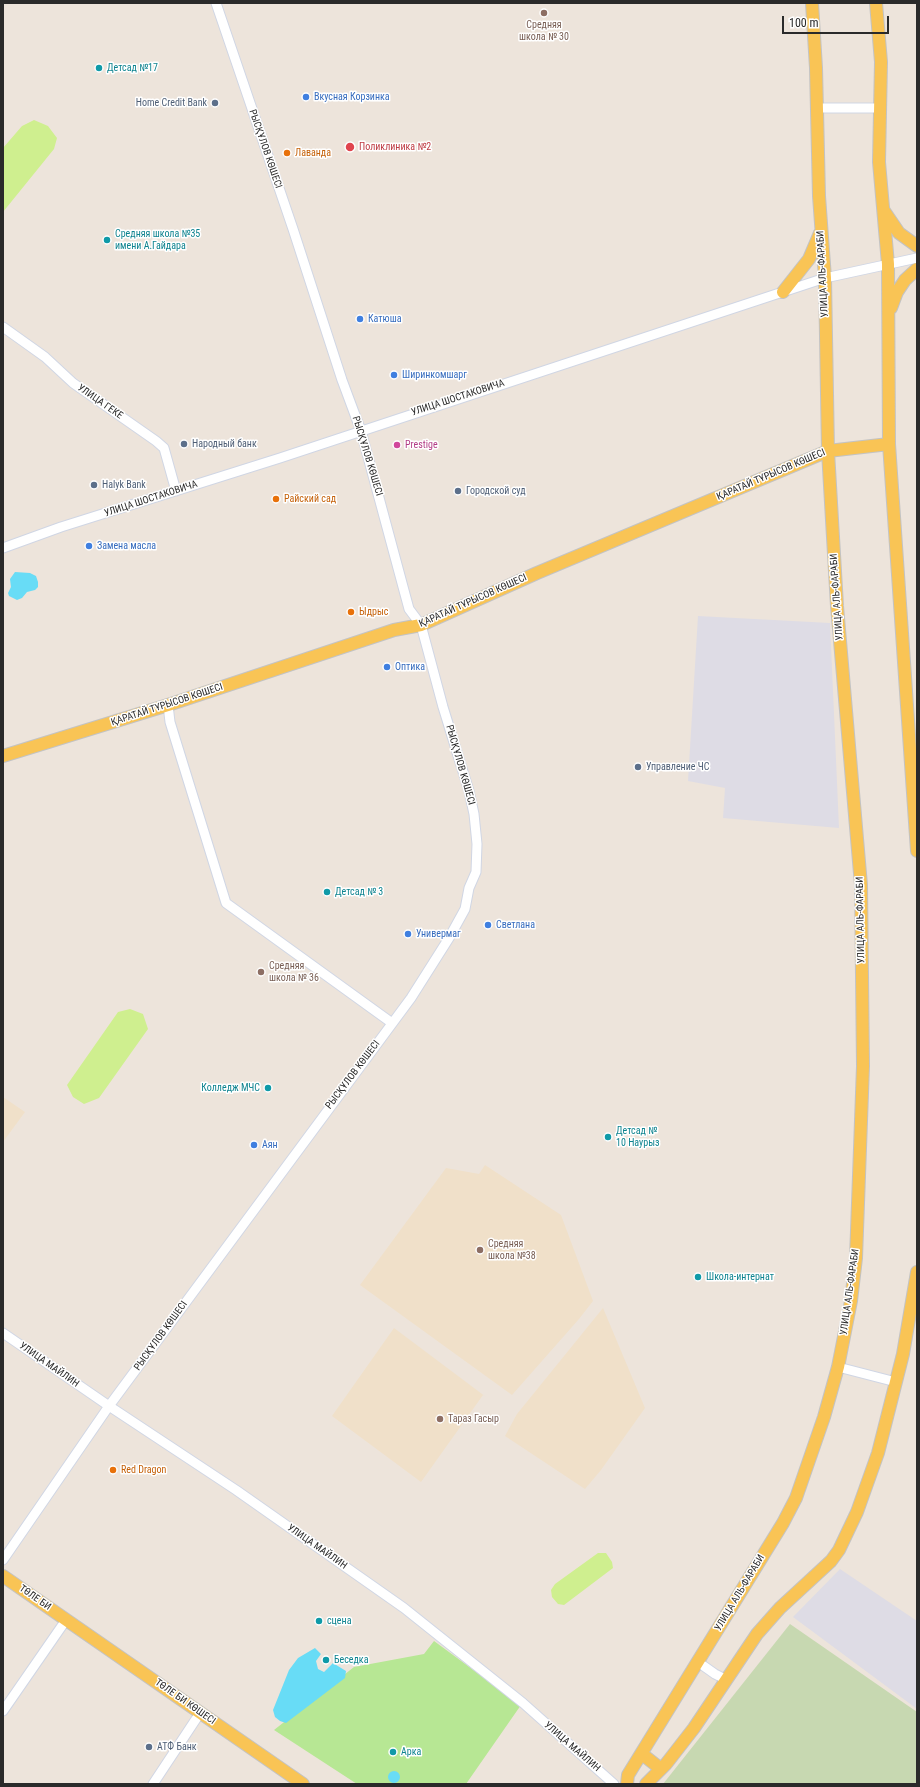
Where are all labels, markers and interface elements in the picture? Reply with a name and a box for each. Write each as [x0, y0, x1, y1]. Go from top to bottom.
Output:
marker: Средняя школа № 30 [539, 8, 549, 18]
scale bar [784, 8, 891, 34]
text: 100 m [789, 16, 819, 30]
place label: Средняя школа № 30 [519, 19, 569, 42]
place label: Детсад №17 [107, 62, 158, 74]
marker: Детсад №17 [94, 63, 104, 73]
place label: Вкусная Корзинка [314, 91, 390, 103]
marker: Вкусная Корзинка [301, 92, 311, 102]
place label: Home Credit Bank [136, 97, 207, 109]
marker: Home Credit Bank [210, 98, 220, 108]
street label: РЫСҚҰЛОВ КӨШЕСІ [246, 108, 284, 190]
marker: Поликлиника №2 [344, 141, 356, 153]
place label: Поликлиника №2 [359, 141, 431, 153]
place label: Лаванда [295, 147, 331, 159]
marker: Лаванда [282, 148, 292, 158]
place label: Средняя школа №35 имени А.Гайдара [115, 228, 200, 252]
street label: УЛИЦА АЛЬ-ФАРАБИ [815, 230, 831, 318]
marker: Средняя школа №35 имени А.Гайдара [102, 235, 112, 245]
place label: Катюша [368, 313, 401, 325]
marker: Катюша [355, 314, 365, 324]
place label: Ширинкомшарг [402, 369, 467, 381]
marker: Ширинкомшарг [389, 370, 399, 380]
street label: УЛИЦА ШОСТАКОВИЧА [410, 377, 506, 419]
street label: УЛИЦА ГЕКЕ [75, 382, 125, 422]
street label: РЫСҚҰЛОВ КӨШЕСІ [349, 415, 385, 497]
place label: Народный банк [192, 438, 257, 450]
marker: Народный банк [179, 439, 189, 449]
place label: Prestige [405, 439, 438, 451]
marker: Prestige [392, 440, 402, 450]
street label: ҚАРАТАЙ ТҰРЫСОВ КӨШЕСІ [715, 447, 827, 503]
street label: УЛИЦА ШОСТАКОВИЧА [103, 478, 199, 520]
place label: Halyk Bank [102, 479, 146, 491]
marker: Halyk Bank [89, 480, 99, 490]
place label: Городской суд [466, 485, 526, 497]
marker: Городской суд [453, 486, 463, 496]
place label: Райский сад [284, 493, 336, 505]
marker: Райский сад [271, 494, 281, 504]
place label: Замена масла [97, 540, 156, 552]
marker: Замена масла [84, 541, 94, 551]
street label: УЛИЦА АЛЬ-ФАРАБИ [828, 553, 846, 641]
street label: ҚАРАТАЙ ТҰРЫСОВ КӨШЕСІ [417, 572, 529, 630]
place label: Ыдрыс [359, 606, 388, 618]
marker: Ыдрыс [346, 607, 356, 617]
place label: Оптика [395, 661, 425, 673]
marker: Оптика [382, 662, 392, 672]
street label: ҚАРАТАЙ ТҰРЫСОВ КӨШЕСІ [110, 681, 224, 729]
street label: РЫСҚҰЛОВ КӨШЕСІ [443, 724, 477, 806]
place label: Управление ЧС [646, 761, 709, 773]
marker: Управление ЧС [633, 762, 643, 772]
street label: УЛИЦА АЛЬ-ФАРАБИ [854, 876, 868, 964]
place label: Детсад № 3 [335, 886, 383, 898]
marker: Детсад № 3 [322, 887, 332, 897]
place label: Светлана [496, 919, 535, 931]
marker: Светлана [483, 920, 493, 930]
place label: Универмаг [416, 928, 461, 940]
marker: Универмаг [403, 929, 413, 939]
place label: Средняя школа № 36 [269, 960, 319, 984]
marker: Средняя школа № 36 [256, 967, 266, 977]
street label: РЫСҚҰЛОВ КӨШЕСІ [323, 1038, 383, 1112]
place label: Колледж МЧС [201, 1082, 260, 1094]
marker: Колледж МЧС [263, 1083, 273, 1093]
place label: Детсад № 10 Наурыз [616, 1125, 659, 1148]
marker: Детсад № 10 Наурыз [603, 1132, 613, 1142]
place label: Аян [262, 1139, 278, 1151]
marker: Аян [249, 1140, 259, 1150]
place label: Средняя школа №38 [488, 1238, 536, 1262]
marker: Средняя школа №38 [475, 1245, 485, 1255]
street label: УЛИЦА АЛЬ-ФАРАБИ [838, 1248, 862, 1336]
place label: Школа-интернат [706, 1271, 774, 1283]
marker: Школа-интернат [693, 1272, 703, 1282]
street label: РЫСҚҰЛОВ КӨШЕСІ [132, 1299, 190, 1373]
street label: УЛИЦА МАЙЛИН [17, 1340, 81, 1390]
place label: Тараз Гасыр [448, 1413, 499, 1425]
marker: Тараз Гасыр [435, 1414, 445, 1424]
place label: Red Dragon [121, 1464, 166, 1476]
marker: Red Dragon [108, 1465, 118, 1475]
street label: УЛИЦА МАЙЛИН [285, 1522, 349, 1572]
street label: УЛИЦА АЛЬ-ФАРАБИ [712, 1553, 768, 1633]
street label: ТӨЛЕ БИ [17, 1583, 53, 1613]
place label: сцена [327, 1615, 351, 1627]
marker: сцена [314, 1616, 324, 1626]
place label: Беседка [334, 1654, 368, 1666]
marker: Беседка [321, 1655, 331, 1665]
street label: ТӨЛЕ БИ КӨШЕСІ [152, 1677, 218, 1727]
street label: УЛИЦА МАЙЛИН [542, 1719, 602, 1775]
place label: АТФ Банк [157, 1741, 197, 1753]
marker: АТФ Банк [144, 1742, 154, 1752]
place label: Арка [401, 1746, 421, 1758]
marker: Арка [388, 1747, 398, 1757]

